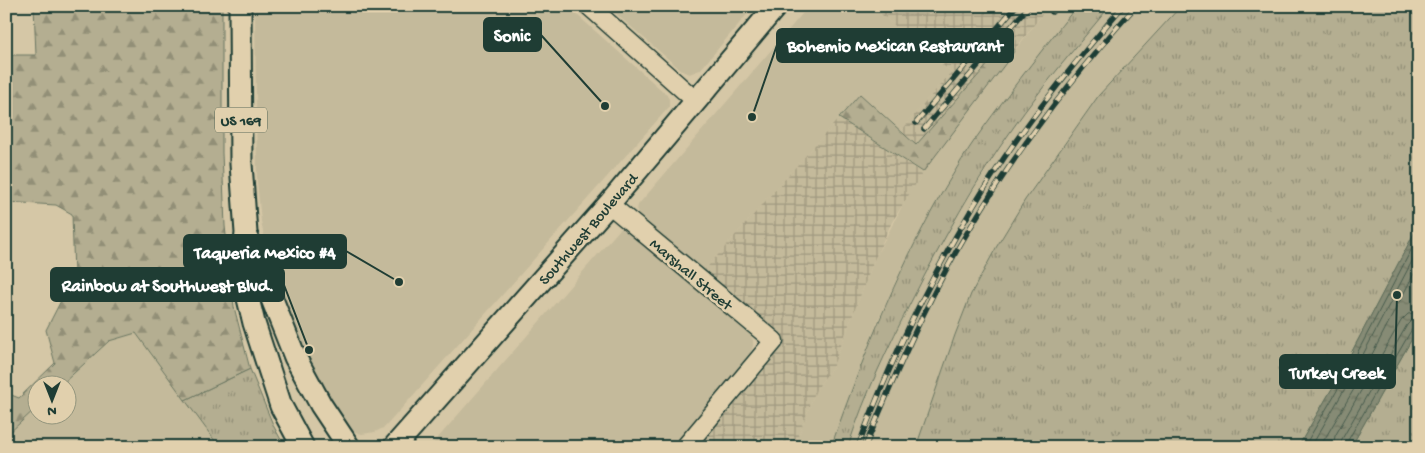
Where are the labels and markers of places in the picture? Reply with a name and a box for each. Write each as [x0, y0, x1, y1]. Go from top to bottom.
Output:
callout: Sonic [484, 18, 541, 51]
callout: Bohemio Mexican Restaurant [777, 29, 1013, 62]
callout: Taqueria Mexico #4 [184, 235, 346, 268]
callout: Rainbow at Southwest Blvd. [51, 268, 284, 301]
callout: Turkey Creek [1280, 355, 1395, 388]

